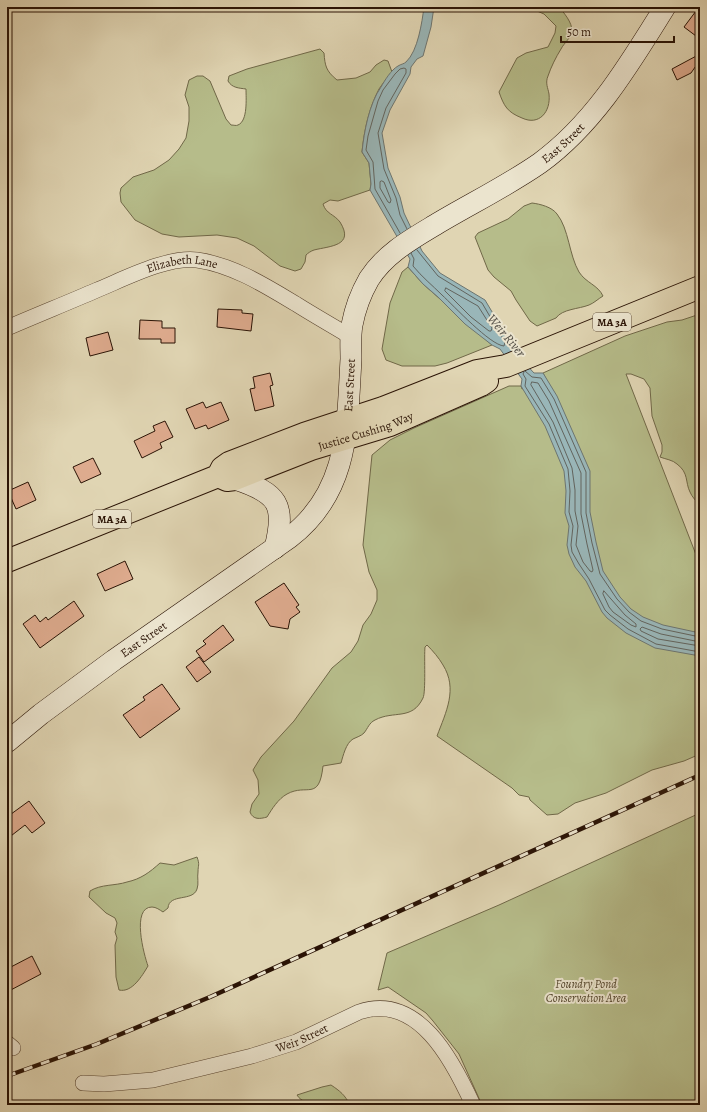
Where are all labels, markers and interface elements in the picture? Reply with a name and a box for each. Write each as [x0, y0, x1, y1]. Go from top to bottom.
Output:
scale bar [561, 18, 674, 44]
text: 50 m [567, 24, 591, 40]
street label: East Street [538, 119, 588, 167]
street label: Elizabeth Lane [144, 251, 220, 277]
water label: Weir River [484, 310, 530, 361]
road number: MA 3A [593, 313, 631, 331]
street label: East Street [340, 358, 359, 412]
street label: Justice Cushing Way [316, 408, 416, 454]
road number: MA 3A [93, 510, 131, 528]
street label: East Street [117, 618, 170, 661]
park label: Foundry Pond Conservation Area [546, 976, 627, 1006]
street label: Weir Street [273, 1020, 331, 1056]

